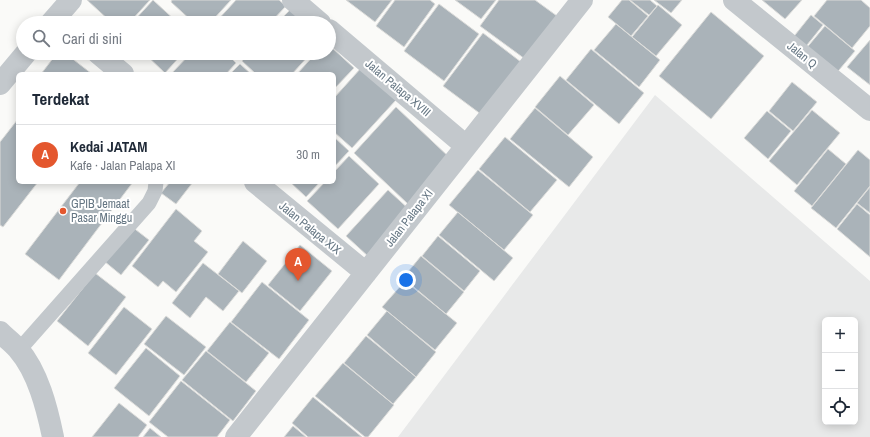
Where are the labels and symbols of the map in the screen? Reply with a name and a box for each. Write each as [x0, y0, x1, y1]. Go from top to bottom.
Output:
street label: Jalan Q [784, 38, 820, 72]
street label: Jalan Palapa XVIII [362, 56, 434, 120]
street label: Jalan Palapa XI [381, 186, 437, 250]
place label: GPIB Jemaat Pasar Minggu [71, 196, 132, 226]
street label: Jalan Palapa XIX [276, 198, 345, 258]
marker: GPIB Jemaat Pasar Minggu [58, 206, 68, 216]
pin: A [285, 248, 311, 281]
your location [396, 270, 416, 290]

